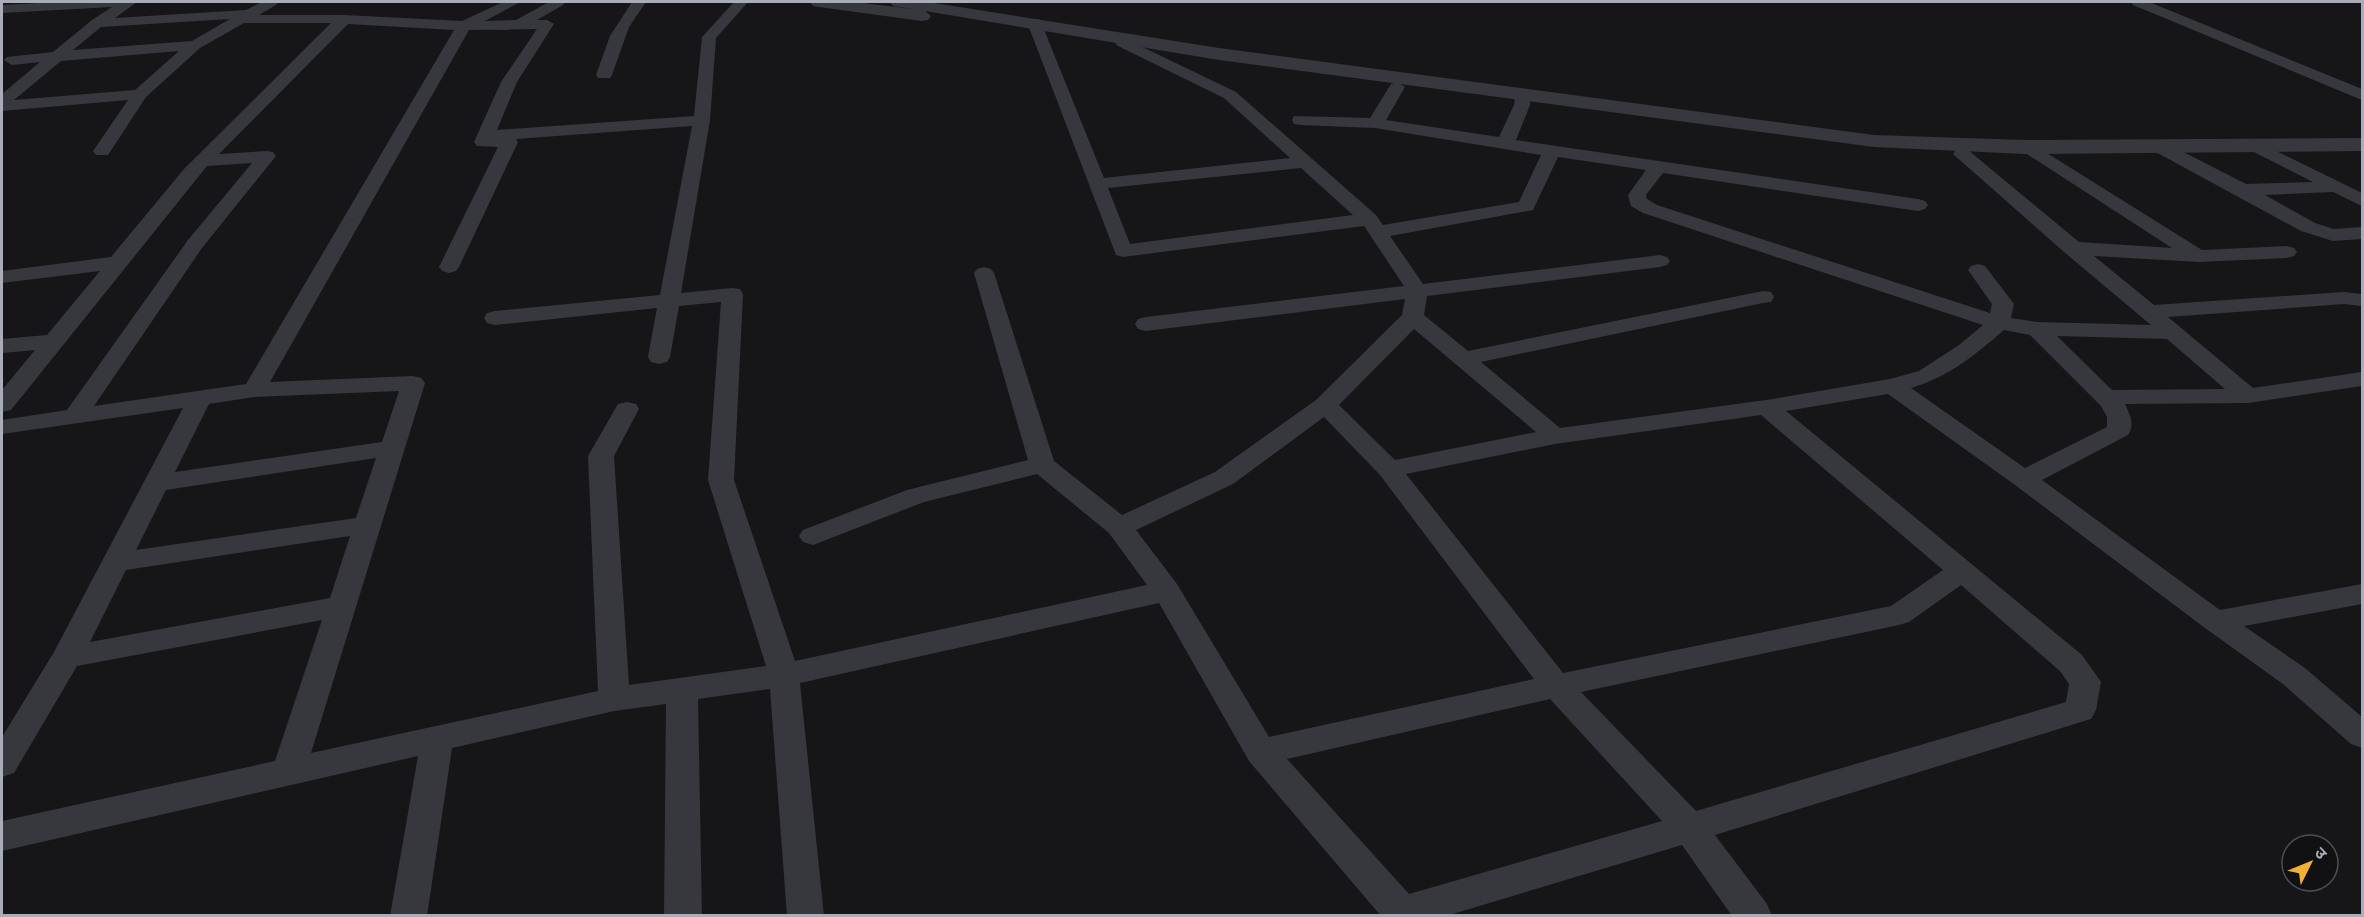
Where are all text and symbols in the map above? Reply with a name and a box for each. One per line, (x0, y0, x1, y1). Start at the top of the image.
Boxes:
north arrow (2280, 833, 2340, 893)
text: उ (2310, 843, 2331, 863)

